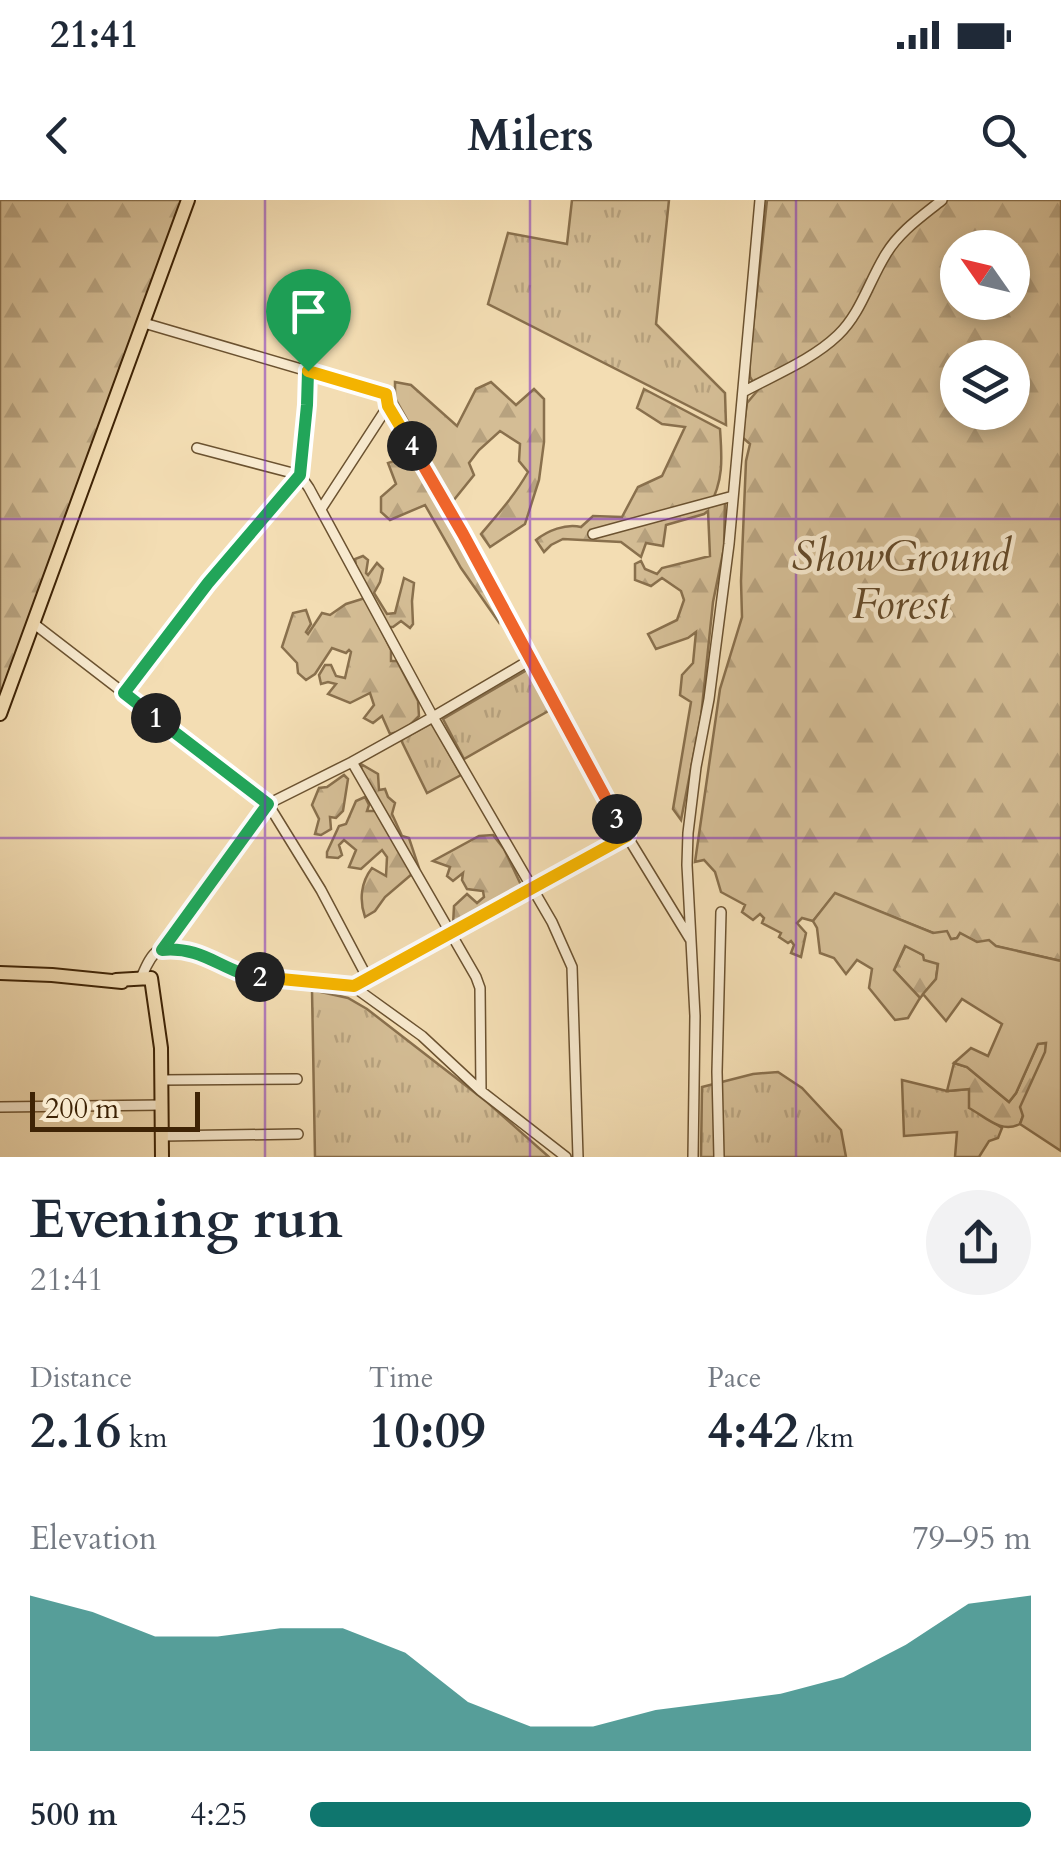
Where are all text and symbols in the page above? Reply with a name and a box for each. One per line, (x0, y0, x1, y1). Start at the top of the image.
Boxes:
text: 21:41 (50, 9, 139, 61)
text: Milers (467, 105, 594, 166)
icon: back (30, 108, 85, 163)
icon: search (976, 108, 1031, 163)
north arrow (940, 230, 1030, 320)
map controls (940, 230, 1030, 430)
pin (266, 269, 351, 372)
icon: arrive (281, 284, 336, 339)
button: layers (940, 340, 1030, 430)
pin: 4 (387, 421, 437, 471)
text: 4 (405, 427, 419, 465)
park label: ShowGround Forest (792, 528, 1012, 633)
pin: 1 (131, 693, 181, 743)
text: 1 (149, 699, 163, 737)
pin: 3 (592, 794, 642, 844)
text: 3 (610, 800, 624, 838)
pin: 2 (235, 952, 285, 1002)
text: 2 (253, 958, 267, 996)
scale bar (30, 1087, 200, 1131)
text: 200 m (45, 1090, 119, 1128)
text: Evening run (30, 1183, 343, 1257)
button: share (926, 1190, 1031, 1295)
text: 21:41 (30, 1258, 104, 1302)
text: Distance (30, 1359, 132, 1397)
text: Time (369, 1359, 433, 1397)
text: Pace (707, 1359, 761, 1397)
text: 2.16 (30, 1397, 121, 1465)
text: 10:09 (369, 1397, 486, 1465)
text: 4:42 (707, 1397, 799, 1465)
text: km (121, 1419, 168, 1457)
text: /km (799, 1419, 854, 1457)
text: Elevation (30, 1517, 157, 1561)
text: 79–95 m (912, 1517, 1031, 1561)
text: 500 m (30, 1793, 117, 1837)
text: 4:25 (190, 1793, 247, 1837)

